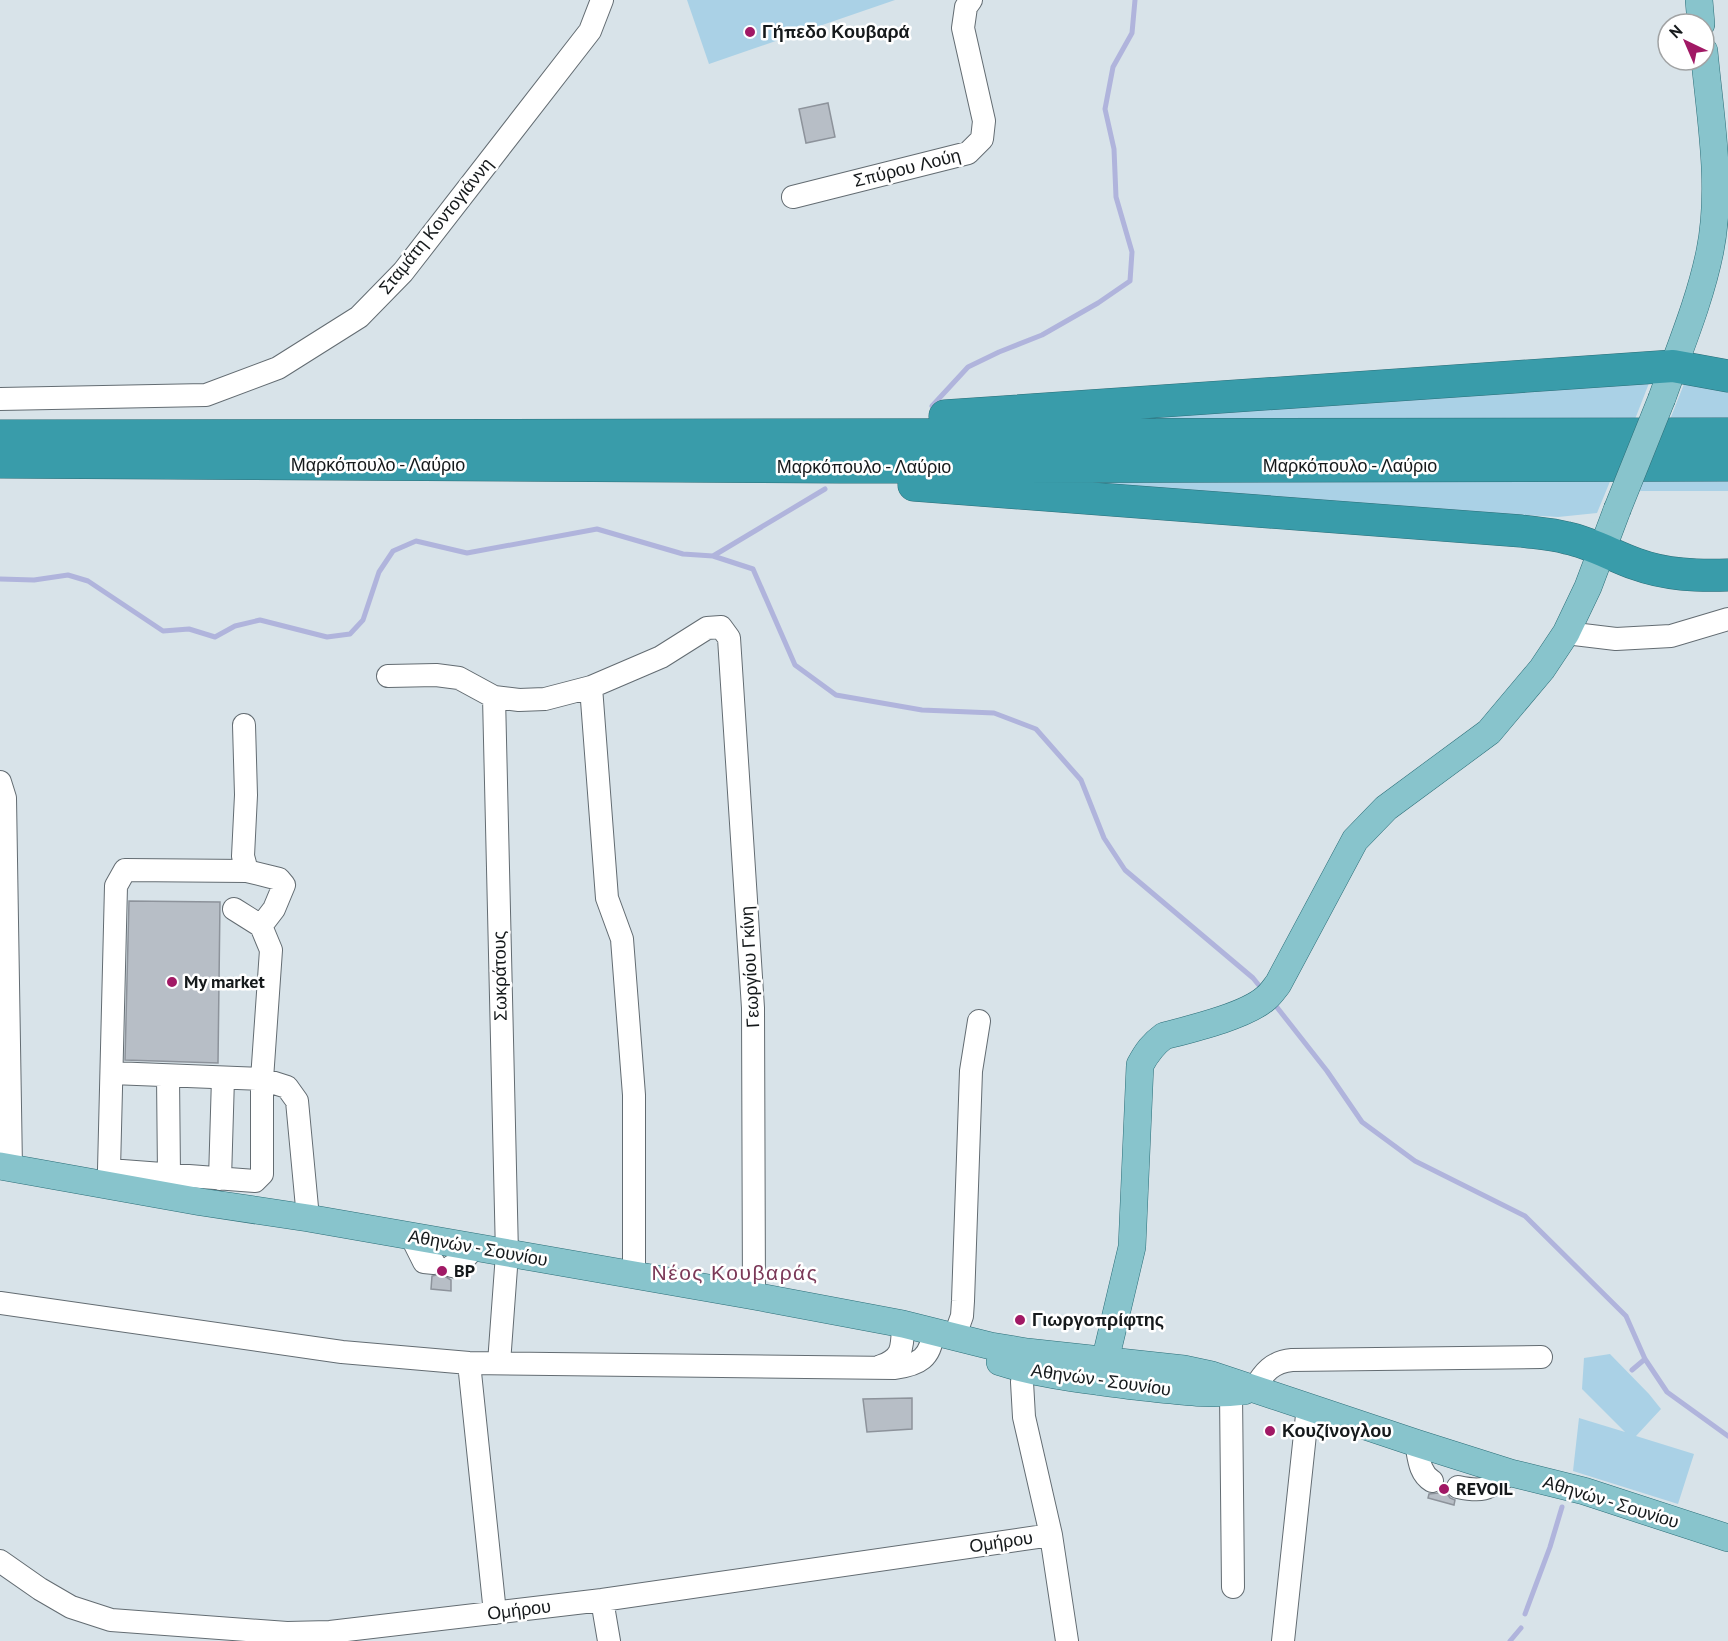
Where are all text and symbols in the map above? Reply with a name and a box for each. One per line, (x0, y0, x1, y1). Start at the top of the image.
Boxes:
north arrow (1656, 12, 1716, 72)
place label: Γήπεδο Κουβαρά (762, 20, 910, 43)
text: N (1665, 20, 1686, 42)
marker: Γήπεδο Κουβαρά (743, 25, 757, 39)
street label: Σπύρου Λούη (851, 143, 963, 192)
street label: Σταμάτη Κοντογιάννη (374, 153, 498, 299)
street label: Μαρκόπουλο - Λαύριο (291, 453, 465, 476)
street label: Μαρκόπουλο - Λαύριο (1263, 454, 1437, 477)
street label: Μαρκόπουλο - Λαύριο (777, 455, 951, 478)
street label: Γεωργίου Γκίνη (735, 906, 764, 1028)
street label: Σωκράτους (487, 930, 512, 1021)
place label: My market (184, 970, 265, 993)
marker: My market (165, 975, 179, 989)
street label: Αθηνών - Σουνίου (407, 1224, 550, 1271)
place label: BP (454, 1259, 475, 1282)
district label: Νέος Κουβαράς (652, 1259, 818, 1286)
marker: BP (435, 1264, 449, 1278)
place label: Γιωργοπρίφτης (1032, 1308, 1164, 1331)
marker: Γιωργοπρίφτης (1013, 1313, 1027, 1327)
street label: Αθηνών - Σουνίου (1030, 1358, 1173, 1401)
place label: Κουζίνογλου (1282, 1419, 1392, 1442)
marker: Κουζίνογλου (1263, 1424, 1277, 1438)
street label: Αθηνών - Σουνίου (1540, 1470, 1682, 1533)
place label: REVOIL (1456, 1477, 1514, 1500)
marker: REVOIL (1437, 1482, 1451, 1496)
street label: Ομήρου (968, 1526, 1034, 1557)
street label: Ομήρου (486, 1594, 552, 1625)

